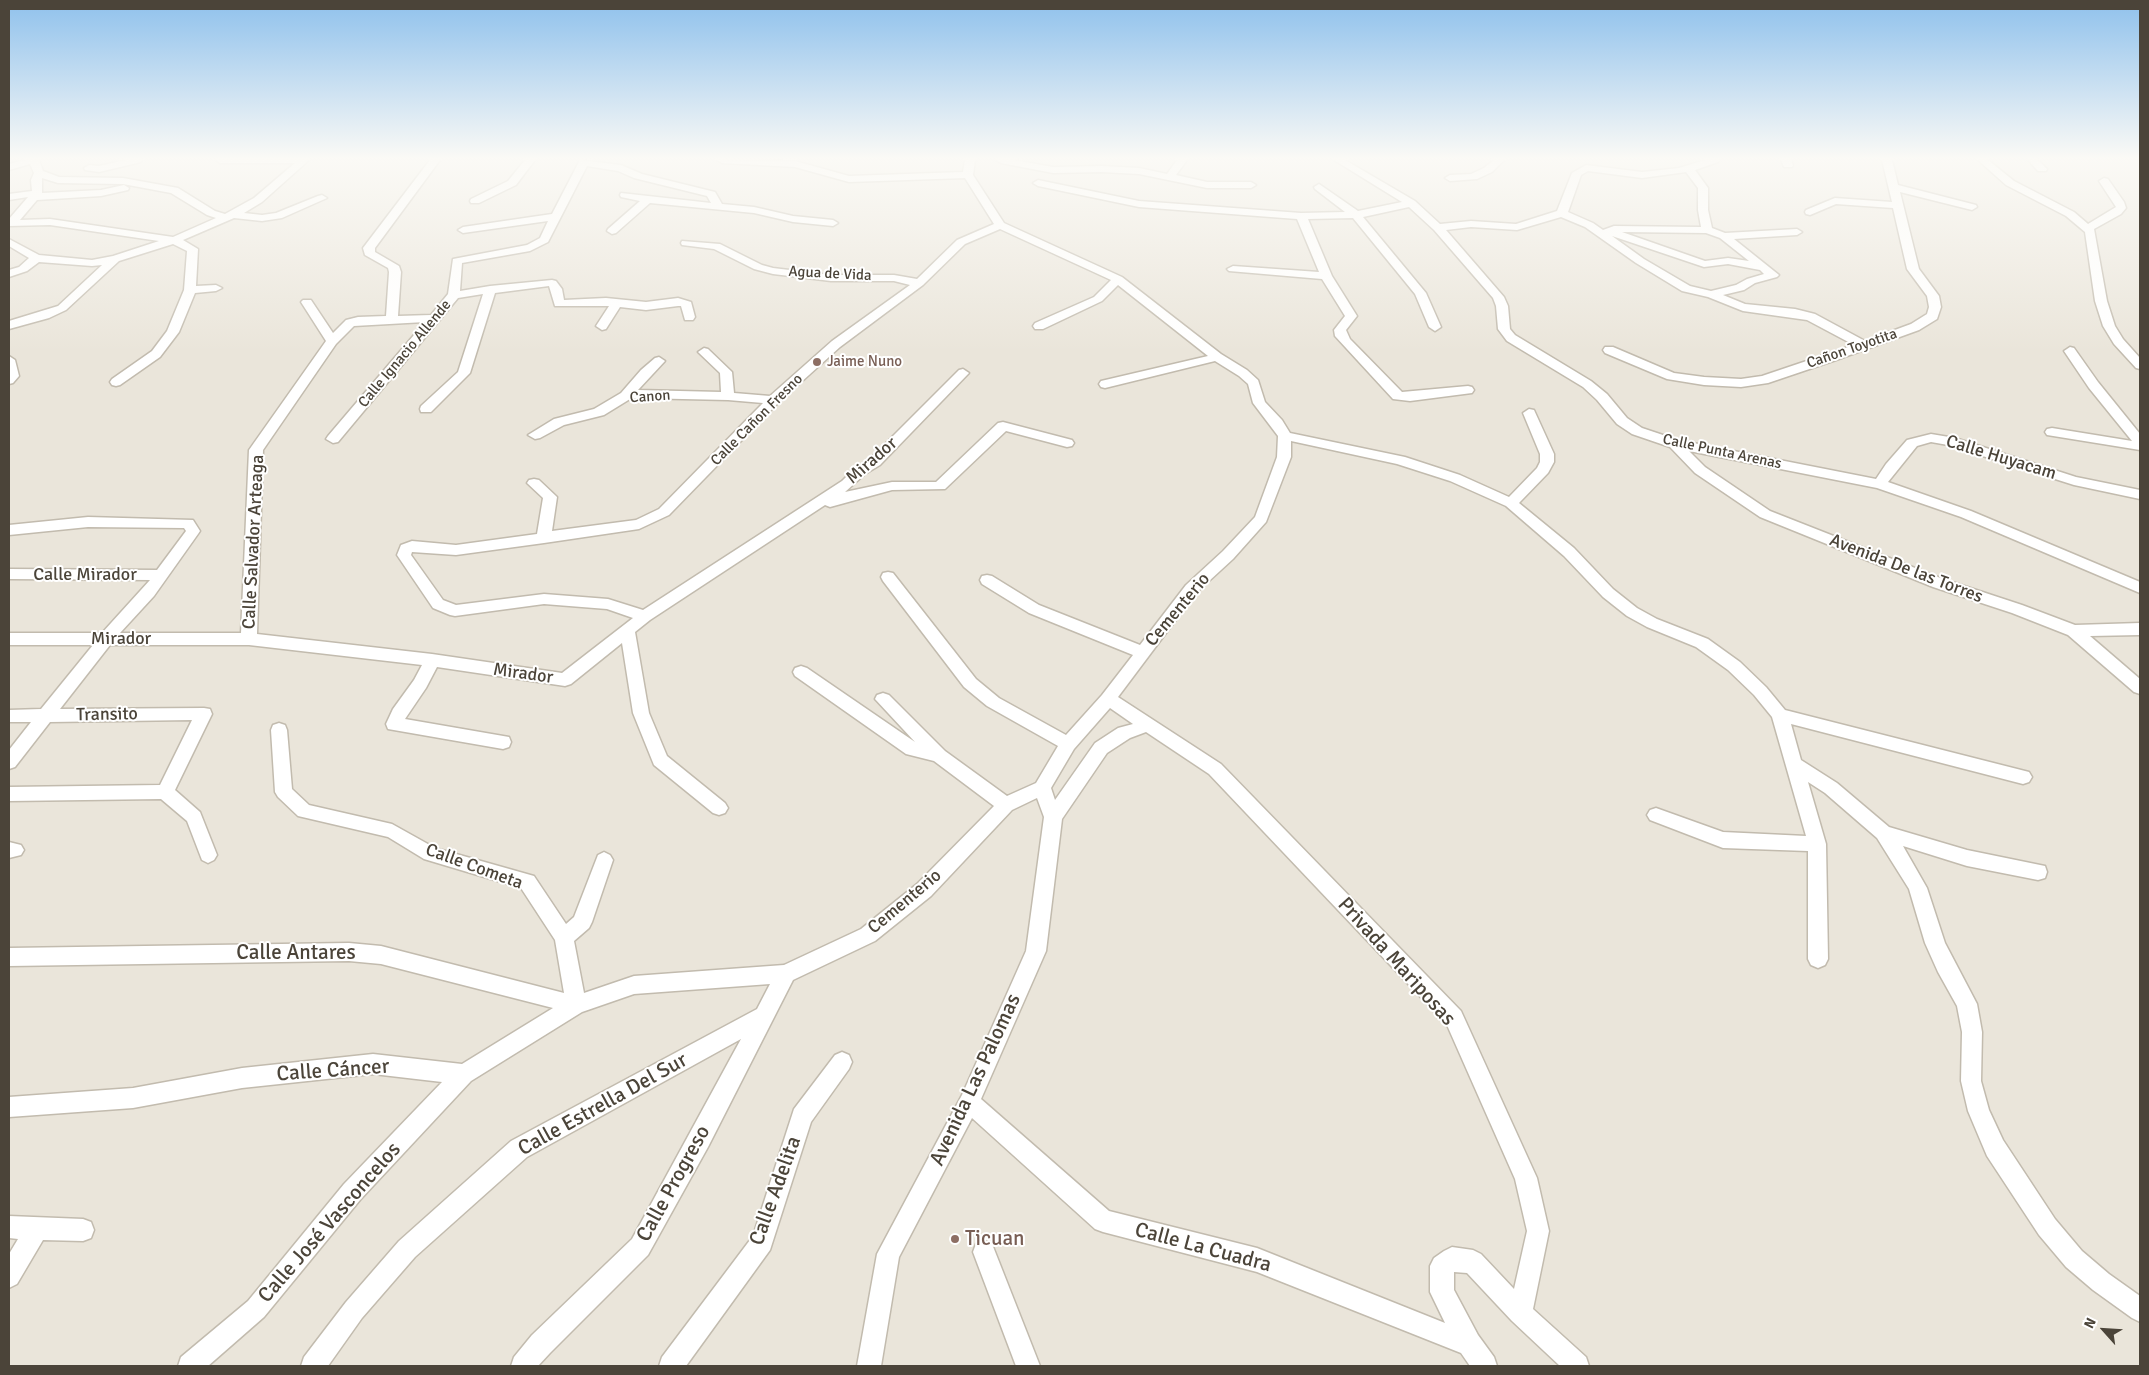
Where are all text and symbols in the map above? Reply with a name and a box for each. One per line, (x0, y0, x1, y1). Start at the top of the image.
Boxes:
street label: Agua de Vida (788, 263, 872, 285)
street label: Calle Ignacio Allende (355, 297, 455, 411)
street label: Cañon Toyotita (1804, 325, 1900, 373)
place label: Jaime Nuno (827, 353, 902, 371)
marker: Jaime Nuno (811, 356, 823, 368)
street label: Calle Cañon Fresno (707, 370, 807, 470)
street label: Canon (629, 387, 671, 407)
street label: Calle Punta Arenas (1661, 431, 1783, 473)
street label: Calle Huyacam (1943, 431, 2059, 485)
street label: Mirador (842, 433, 902, 489)
street label: Calle Salvador Arteaga (239, 454, 269, 630)
street label: Avenida De las Torres (1826, 530, 1986, 608)
street label: Calle Mirador (33, 564, 137, 586)
street label: Cementerio (1141, 569, 1215, 651)
street label: Mirador (91, 628, 151, 650)
street label: Mirador (492, 659, 554, 689)
street label: Transito (76, 704, 138, 726)
street label: Calle Cometa (422, 839, 526, 895)
street label: Cementerio (864, 865, 946, 939)
street label: Privada Mariposas (1332, 893, 1460, 1031)
street label: Calle Antares (236, 940, 356, 966)
street label: Avenida Las Palomas (925, 990, 1027, 1170)
street label: Calle Estrella Del Sur (514, 1048, 692, 1162)
street label: Calle Cáncer (276, 1054, 390, 1088)
street label: Calle Progreso (632, 1121, 716, 1247)
street label: Calle Adelita (745, 1133, 807, 1249)
street label: Calle José Vasconcelos (253, 1138, 407, 1308)
street label: Calle La Cuadra (1132, 1218, 1274, 1278)
place label: Ticuan (965, 1226, 1025, 1252)
marker: Ticuan (949, 1233, 961, 1245)
north arrow (2079, 1305, 2129, 1355)
text: N (2080, 1315, 2100, 1331)

